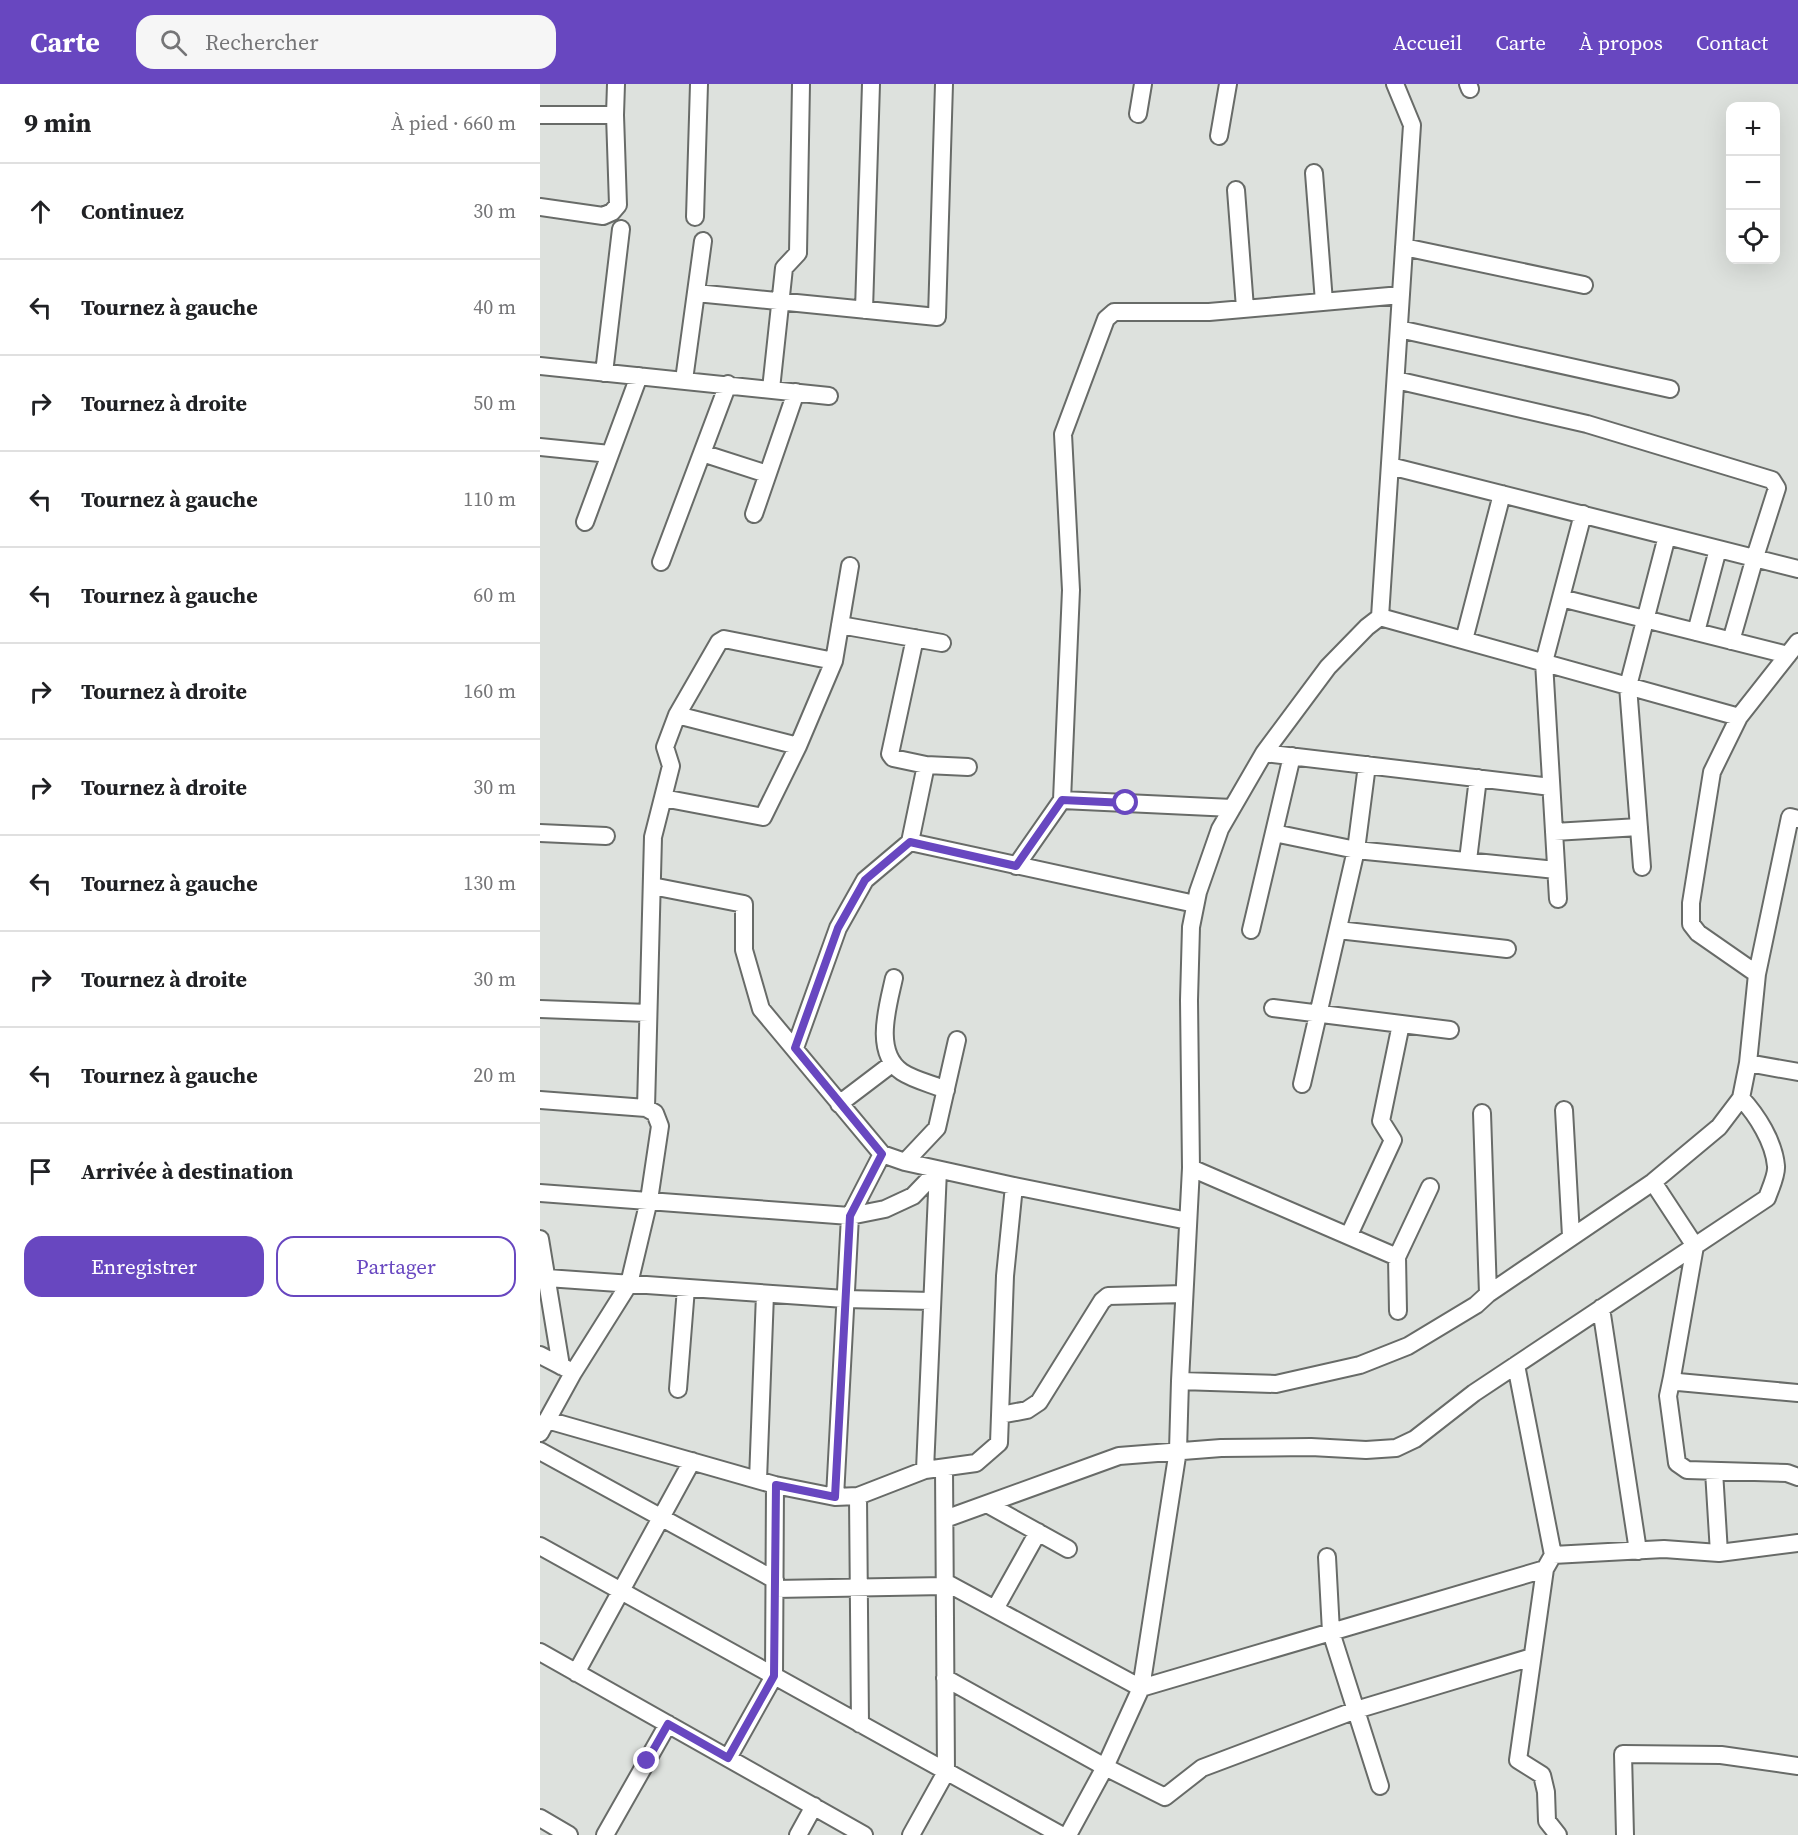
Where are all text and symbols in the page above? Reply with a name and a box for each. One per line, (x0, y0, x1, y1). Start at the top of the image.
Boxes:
search box (136, 15, 556, 69)
text: Carte (30, 23, 100, 61)
icon: search (157, 26, 190, 59)
text: Rechercher (205, 27, 319, 57)
text: Accueil (1393, 28, 1462, 57)
text: Carte (1495, 28, 1546, 57)
text: À propos (1579, 28, 1663, 57)
text: Contact (1696, 28, 1768, 57)
map controls (1726, 102, 1780, 264)
button: + (1726, 102, 1780, 156)
text: 9 min (24, 105, 91, 141)
text: À pied · 660 m (391, 109, 516, 137)
button: − (1726, 156, 1780, 210)
icon: ahead (24, 195, 57, 228)
text: Continuez (81, 196, 184, 226)
text: 30 m (473, 197, 516, 225)
button: locate (1726, 210, 1780, 264)
icon: left (24, 291, 57, 324)
text: Tournez à gauche (81, 292, 258, 322)
text: 40 m (473, 293, 516, 321)
icon: right (24, 387, 57, 420)
text: Tournez à droite (81, 388, 247, 418)
text: 50 m (473, 389, 516, 417)
icon: left (24, 483, 57, 516)
text: Tournez à gauche (81, 484, 258, 514)
text: 110 m (463, 485, 516, 513)
icon: left (24, 579, 57, 612)
text: Tournez à gauche (81, 580, 258, 610)
text: 60 m (473, 581, 516, 609)
icon: right (24, 675, 57, 708)
text: Tournez à droite (81, 676, 247, 706)
text: 160 m (463, 677, 516, 705)
icon: right (24, 771, 57, 804)
text: Tournez à droite (81, 772, 247, 802)
text: 30 m (473, 773, 516, 801)
route start (1112, 789, 1138, 815)
icon: left (24, 867, 57, 900)
text: Tournez à gauche (81, 868, 258, 898)
text: 130 m (463, 869, 516, 897)
icon: right (24, 963, 57, 996)
text: Tournez à droite (81, 964, 247, 994)
text: 30 m (473, 965, 516, 993)
icon: left (24, 1059, 57, 1092)
text: Tournez à gauche (81, 1060, 258, 1090)
text: 20 m (473, 1061, 516, 1089)
icon: arrive (24, 1155, 57, 1188)
text: Arrivée à destination (81, 1156, 293, 1186)
button: Enregistrer (24, 1236, 264, 1297)
button: Partager (276, 1236, 516, 1297)
route end (633, 1747, 659, 1773)

